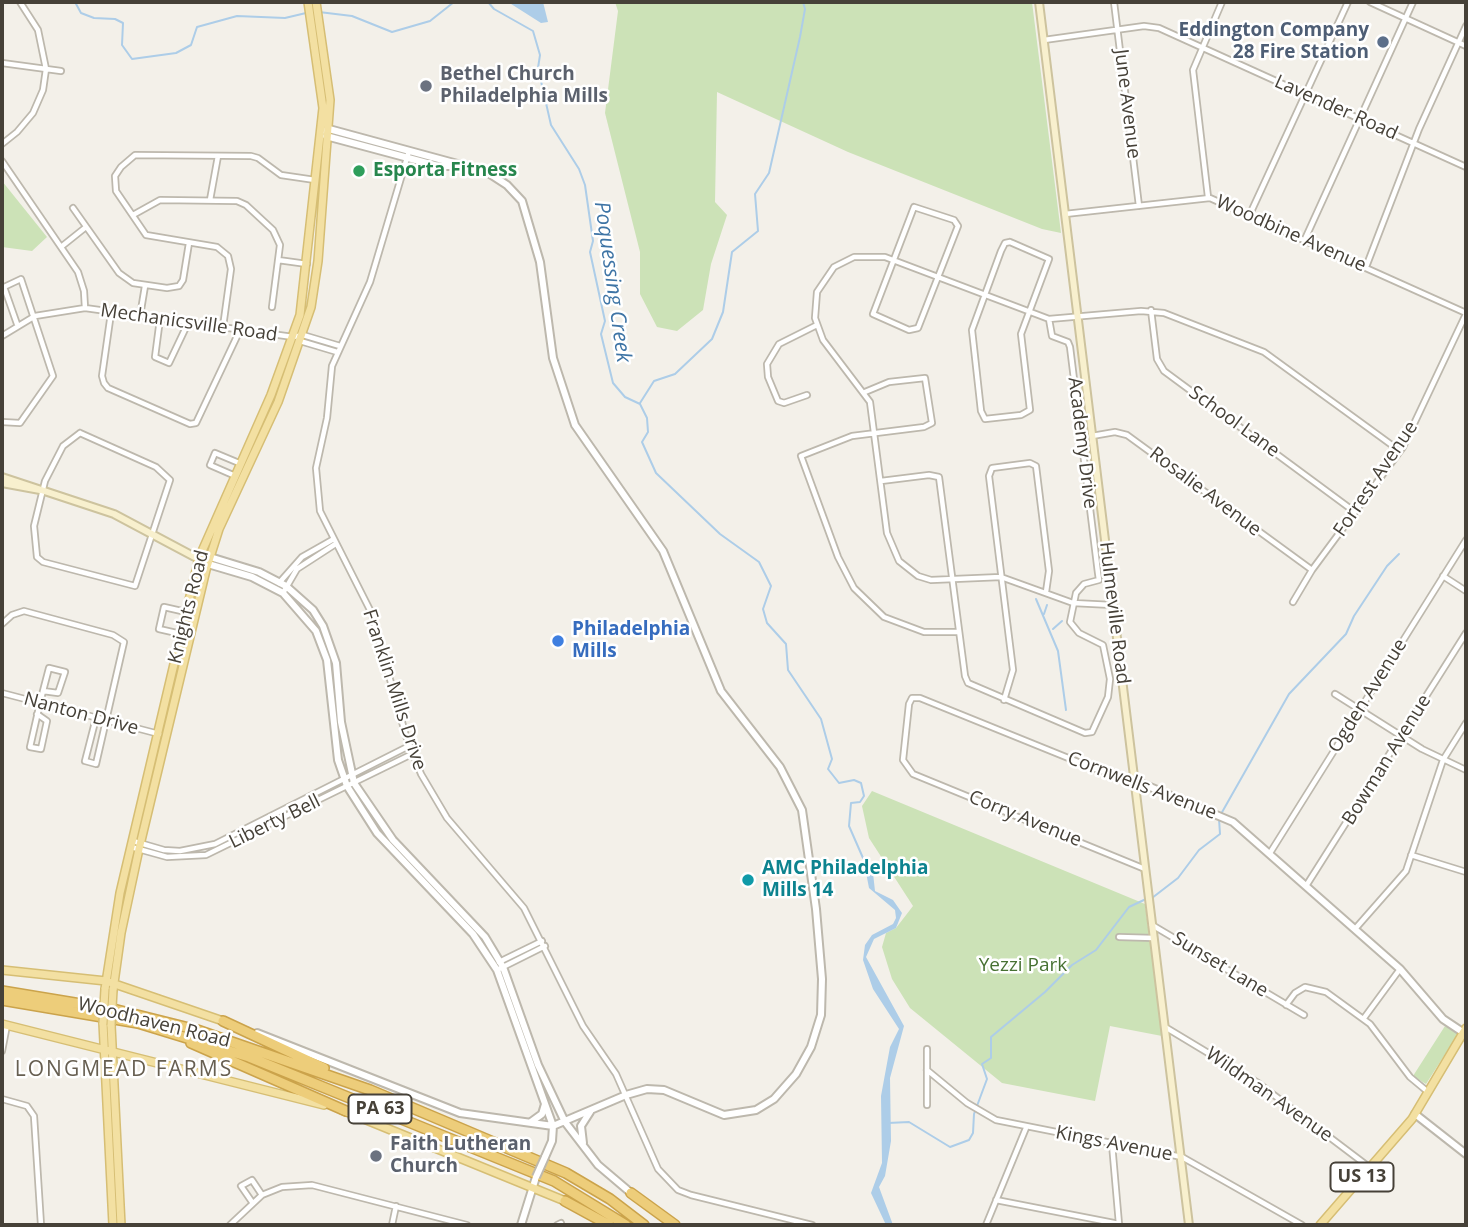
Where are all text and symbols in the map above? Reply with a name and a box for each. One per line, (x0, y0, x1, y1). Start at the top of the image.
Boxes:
place label: Eddington Company 28 Fire Station (1179, 20, 1369, 64)
marker: Eddington Company 28 Fire Station (1375, 34, 1391, 50)
street label: June Avenue (1109, 48, 1145, 160)
place label: Bethel Church Philadelphia Mills (440, 64, 608, 108)
street label: Lavender Road (1271, 71, 1401, 145)
marker: Bethel Church Philadelphia Mills (418, 78, 434, 94)
place label: Esporta Fitness (373, 160, 517, 182)
marker: Esporta Fitness (351, 163, 367, 179)
street label: Woodbine Avenue (1212, 191, 1370, 277)
water label: Poquessing Creek (588, 200, 636, 364)
street label: Mechanicsville Road (99, 299, 279, 347)
street label: Academy Drive (1063, 376, 1101, 510)
street label: School Lane (1184, 381, 1284, 463)
street label: Forrest Avenue (1329, 417, 1423, 541)
street label: Rosalie Avenue (1145, 443, 1265, 541)
street label: Hulmeville Road (1094, 540, 1134, 686)
street label: Knights Road (164, 548, 214, 666)
street label: Franklin Mills Drive (357, 607, 431, 773)
place label: Philadelphia Mills (572, 619, 690, 663)
marker: Philadelphia Mills (550, 633, 566, 649)
street label: Ogden Avenue (1324, 635, 1412, 757)
street label: Nanton Drive (21, 688, 141, 740)
street label: Bowman Avenue (1338, 691, 1436, 829)
street label: Cornwells Avenue (1064, 747, 1220, 825)
street label: Corry Avenue (965, 786, 1085, 852)
street label: Liberty Bell (226, 790, 324, 854)
place label: AMC Philadelphia Mills 14 (762, 858, 928, 902)
marker: AMC Philadelphia Mills 14 (740, 872, 756, 888)
street label: Sunset Lane (1168, 927, 1272, 1003)
park label: Yezzi Park (979, 955, 1067, 977)
street label: Woodhaven Road (75, 993, 233, 1053)
street label: Wildman Avenue (1201, 1043, 1337, 1147)
district label: LONGMEAD FARMS (17, 1057, 231, 1083)
road number: PA 63 (348, 1094, 412, 1124)
street label: Kings Avenue (1054, 1122, 1174, 1166)
place label: Faith Lutheran Church (390, 1134, 531, 1178)
marker: Faith Lutheran Church (368, 1148, 384, 1164)
road number: US 13 (1330, 1162, 1394, 1192)

